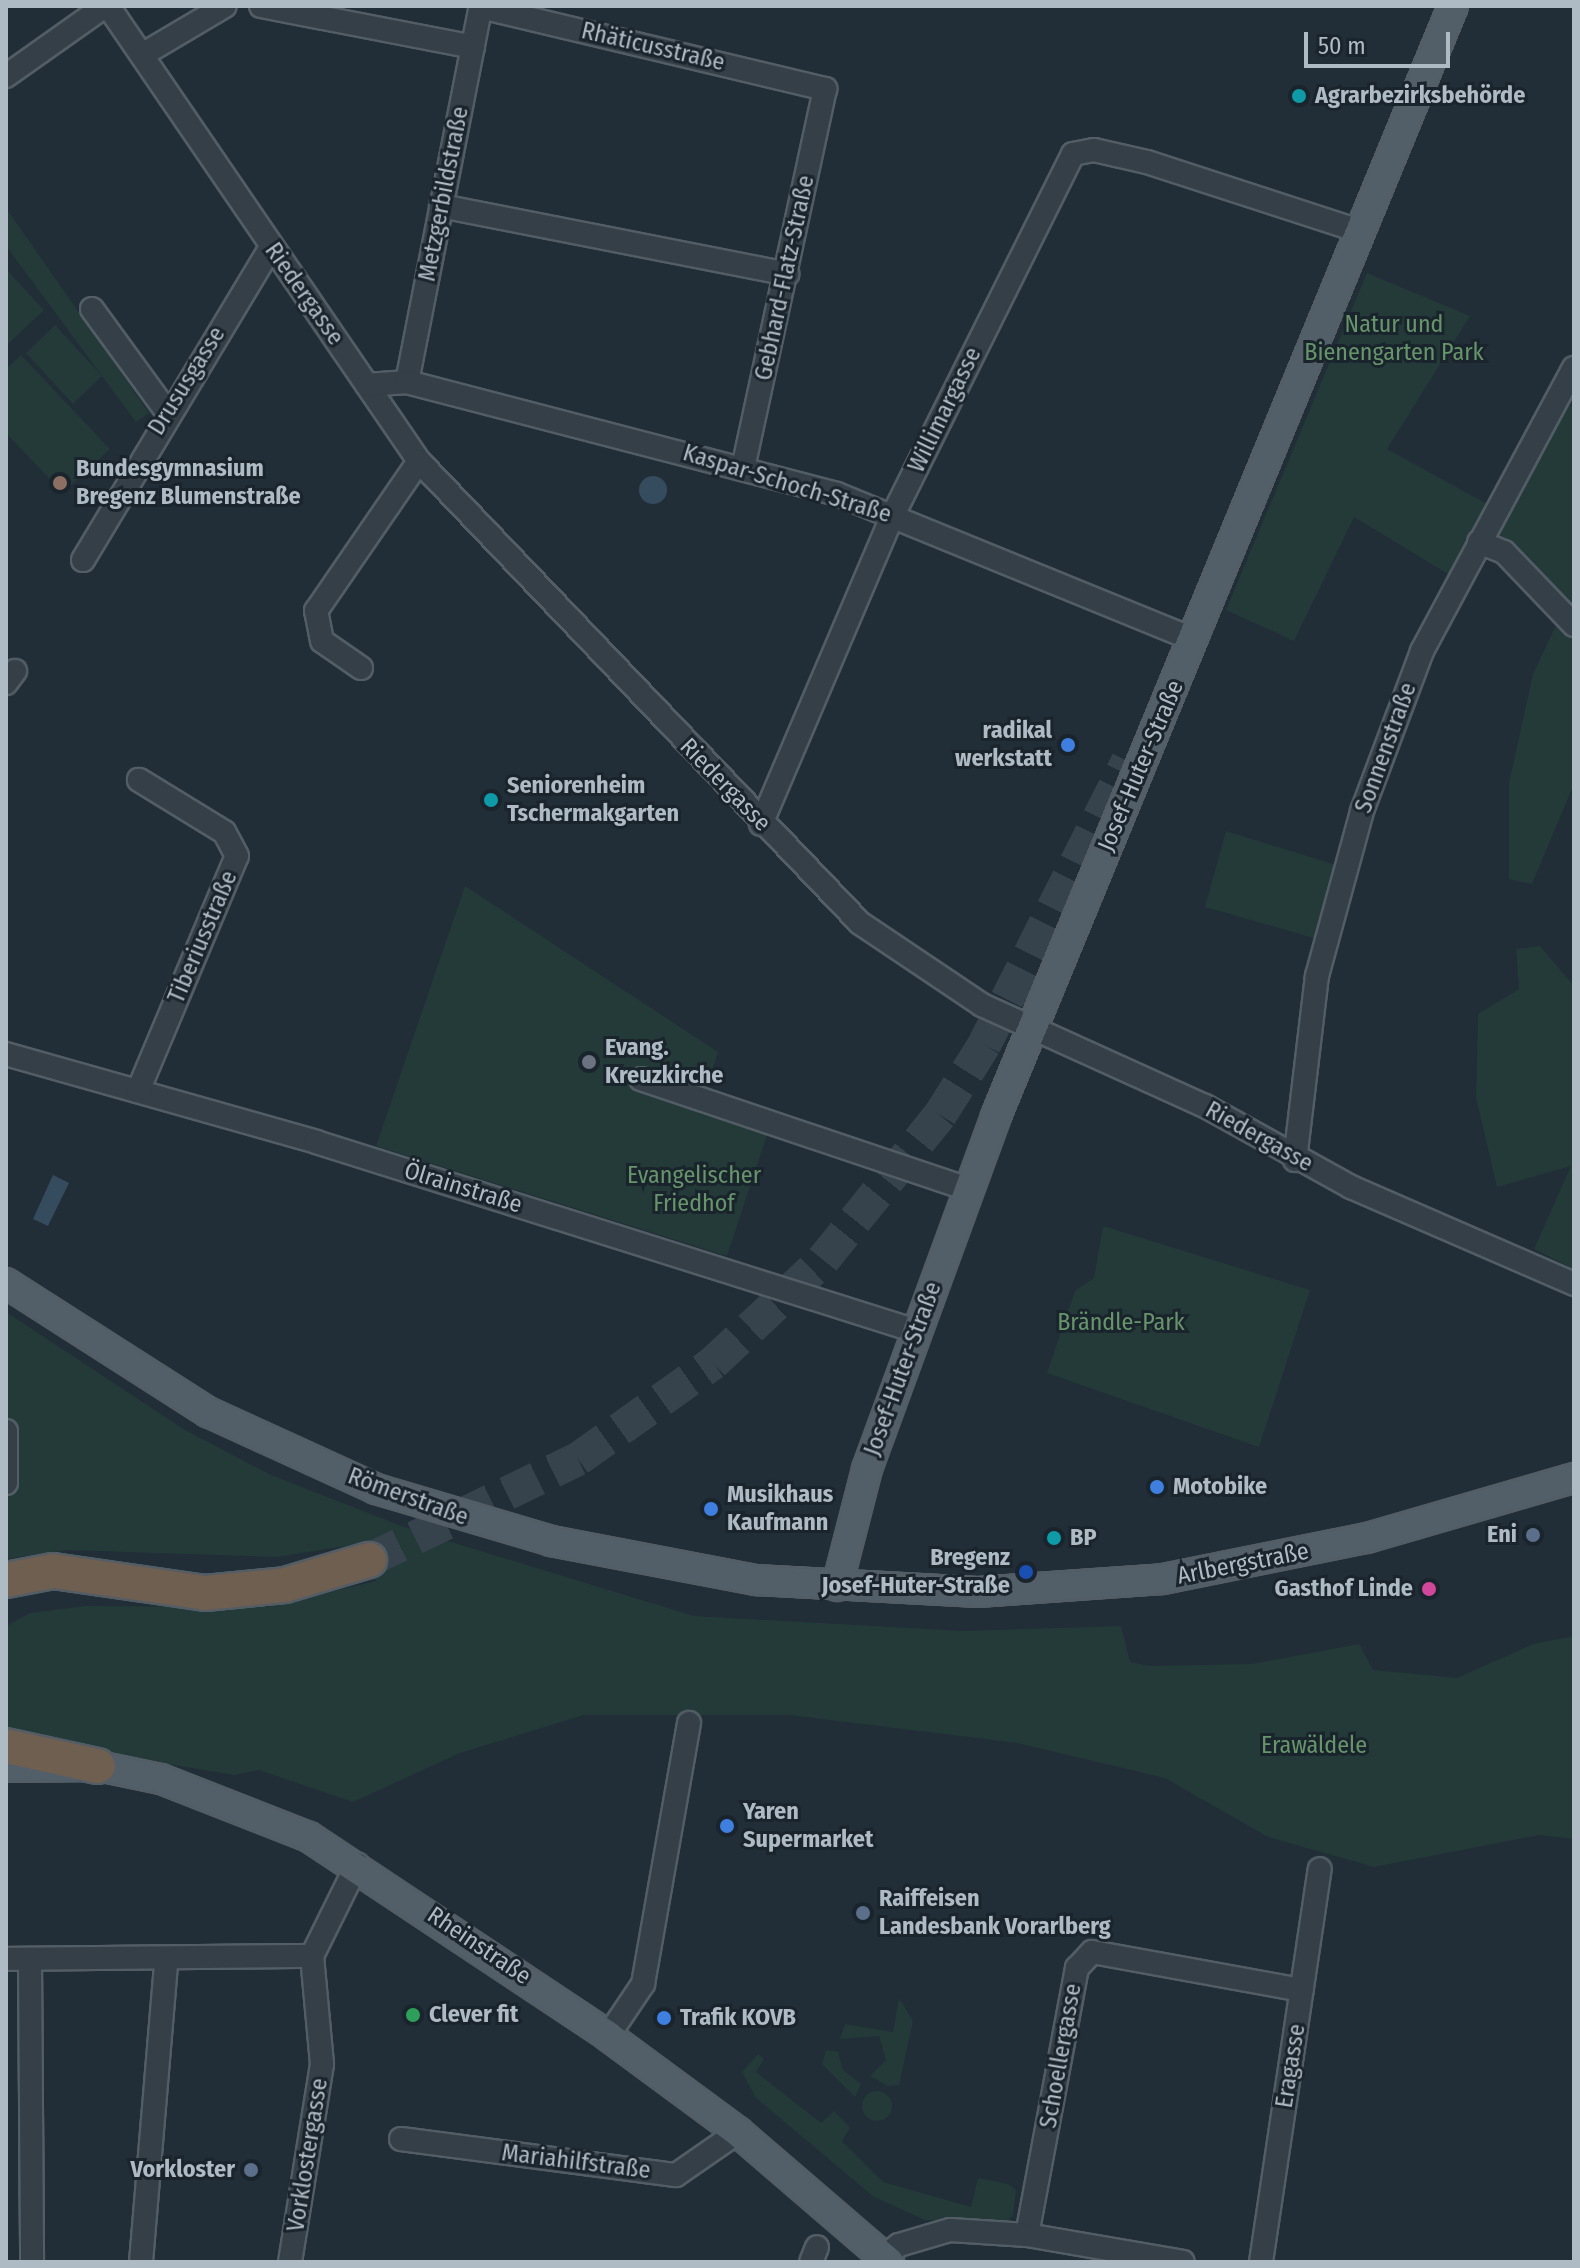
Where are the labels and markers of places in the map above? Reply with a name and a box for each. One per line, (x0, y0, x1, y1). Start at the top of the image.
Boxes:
place label: Agrarbezirksbehörde (1315, 82, 1525, 110)
marker: Agrarbezirksbehörde (1290, 87, 1308, 105)
place label: Bundesgymnasium Bregenz Blumenstraße (76, 455, 301, 511)
marker: Bundesgymnasium Bregenz Blumenstraße (51, 474, 69, 492)
place label: radikal werkstatt (955, 717, 1052, 773)
marker: radikal werkstatt (1059, 736, 1077, 754)
place label: Seniorenheim Tschermakgarten (507, 772, 679, 828)
marker: Seniorenheim Tschermakgarten (482, 791, 500, 809)
place label: Evang. Kreuzkirche (605, 1034, 723, 1090)
marker: Evang. Kreuzkirche (580, 1053, 598, 1071)
place label: Motobike (1173, 1473, 1267, 1501)
marker: Motobike (1148, 1478, 1166, 1496)
place label: Musikhaus Kaufmann (727, 1481, 833, 1537)
marker: Musikhaus Kaufmann (702, 1500, 720, 1518)
place label: Eni (1487, 1521, 1517, 1549)
place label: BP (1070, 1524, 1096, 1552)
marker: Eni (1524, 1526, 1542, 1544)
marker: BP (1045, 1529, 1063, 1547)
place label: Bregenz Josef-Huter-Straße (821, 1544, 1010, 1600)
marker: Bregenz Josef-Huter-Straße (1017, 1563, 1035, 1581)
place label: Gasthof Linde (1275, 1575, 1413, 1603)
marker: Gasthof Linde (1420, 1580, 1438, 1598)
place label: Yaren Supermarket (743, 1798, 873, 1854)
marker: Yaren Supermarket (718, 1817, 736, 1835)
place label: Raiffeisen Landesbank Vorarlberg (879, 1885, 1111, 1941)
marker: Raiffeisen Landesbank Vorarlberg (854, 1904, 872, 1922)
place label: Clever fit (429, 2001, 518, 2029)
place label: Trafik KOVB (680, 2004, 796, 2032)
marker: Clever fit (404, 2006, 422, 2024)
marker: Trafik KOVB (655, 2009, 673, 2027)
place label: Vorkloster (130, 2156, 235, 2184)
marker: Vorkloster (242, 2161, 260, 2179)

